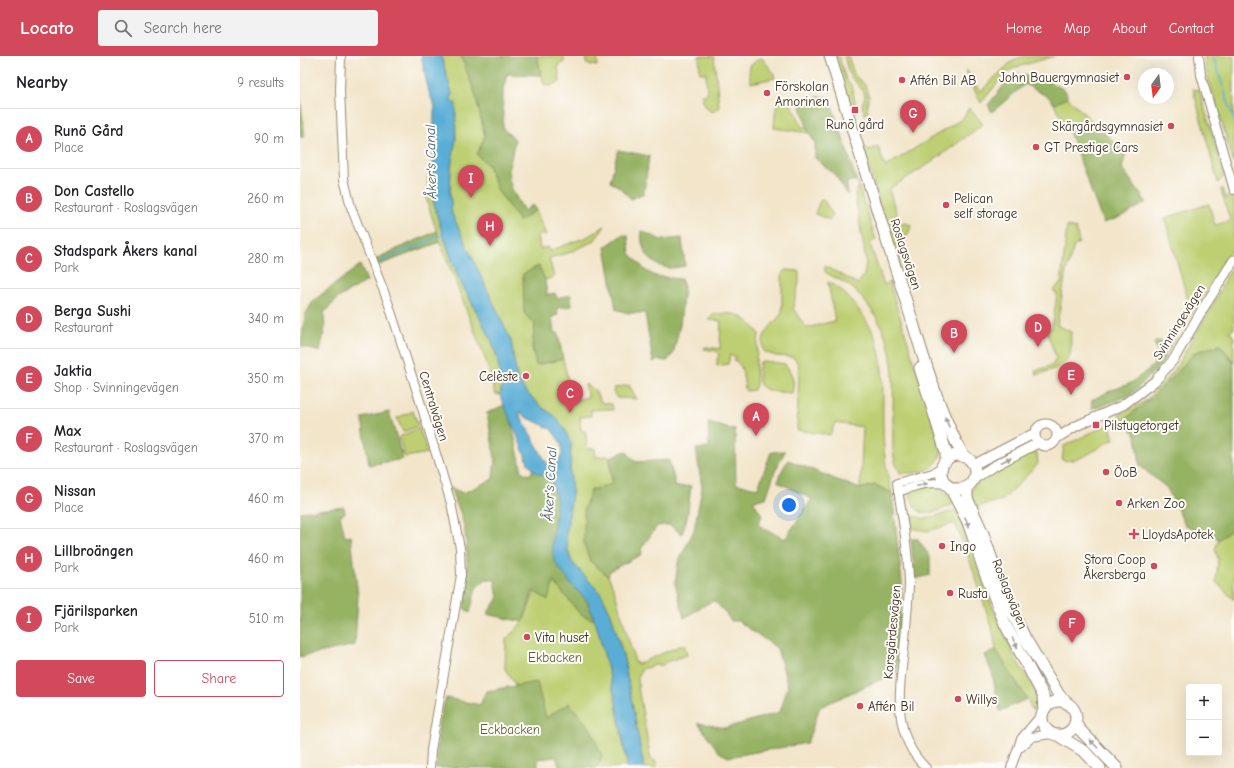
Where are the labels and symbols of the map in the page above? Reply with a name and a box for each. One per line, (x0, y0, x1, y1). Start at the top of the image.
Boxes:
north arrow (1138, 68, 1174, 104)
place label: John Bauergymnasiet (999, 70, 1120, 85)
marker: John Bauergymnasiet (1122, 72, 1132, 82)
place label: Aftén Bil AB (910, 73, 976, 88)
marker: Aftén Bil AB (897, 75, 907, 85)
place label: Förskolan Amorinen (775, 79, 829, 109)
marker: Förskolan Amorinen (762, 88, 772, 98)
pin: G (900, 100, 926, 133)
marker: Runö gård (850, 105, 860, 115)
place label: Runö gård (826, 117, 884, 132)
place label: Skärgårdsgymnasiet (1052, 119, 1164, 134)
marker: Skärgårdsgymnasiet (1166, 121, 1176, 131)
water label: Åker's Canal (422, 124, 440, 200)
place label: GT Prestige Cars (1044, 140, 1138, 155)
marker: GT Prestige Cars (1031, 142, 1041, 152)
pin: I (458, 165, 484, 198)
place label: Pelican self storage (954, 191, 1018, 221)
marker: Pelican self storage (941, 200, 951, 210)
pin: H (477, 213, 503, 246)
street label: Roslagsvägen (887, 216, 925, 292)
street label: Svinningevägen (1150, 282, 1208, 362)
pin: D (1025, 314, 1051, 347)
pin: B (941, 320, 967, 353)
pin: E (1058, 362, 1084, 395)
street label: Centralvägen (416, 369, 452, 443)
place label: Celèste (479, 369, 518, 384)
marker: Celèste (521, 371, 531, 381)
pin: C (557, 380, 583, 413)
pin: A (743, 403, 769, 436)
one-way arrow (944, 416, 950, 427)
place label: Pilstugetorget (1104, 418, 1180, 433)
marker: Pilstugetorget (1091, 420, 1101, 430)
water label: Åker's Canal (540, 446, 560, 523)
one-way arrow (1000, 457, 1011, 463)
place label: ÖoB (1114, 464, 1137, 480)
marker: ÖoB (1101, 467, 1111, 477)
one-way arrow (915, 481, 928, 487)
your location (779, 495, 799, 515)
place label: Arken Zoo (1127, 496, 1185, 511)
marker: Arken Zoo (1114, 498, 1124, 508)
one-way arrow (964, 517, 970, 528)
place label: LloydsApotek (1142, 527, 1214, 542)
marker: LloydsApotek (1129, 529, 1139, 539)
place label: Ingo (950, 539, 976, 554)
marker: Ingo (937, 541, 947, 551)
place label: Stora Coop Åkersberga (1084, 552, 1146, 582)
street label: Roslagsvägen (989, 557, 1031, 631)
marker: Stora Coop Åkersberga (1149, 561, 1159, 571)
street label: Korsgärdesvägen (880, 584, 904, 680)
place label: Rusta (958, 586, 988, 601)
marker: Rusta (945, 588, 955, 598)
pin: F (1059, 610, 1085, 643)
place label: Vita huset (535, 630, 590, 645)
marker: Vita huset (522, 632, 532, 642)
one-way arrow (1012, 637, 1018, 649)
park label: Ekbacken (528, 650, 582, 665)
place label: Willys (966, 692, 997, 707)
marker: Willys (953, 694, 963, 704)
place label: Aftén Bil (868, 699, 914, 714)
marker: Aftén Bil (855, 701, 865, 711)
park label: Eckbacken (480, 722, 540, 737)
one-way arrow (1089, 739, 1099, 749)

